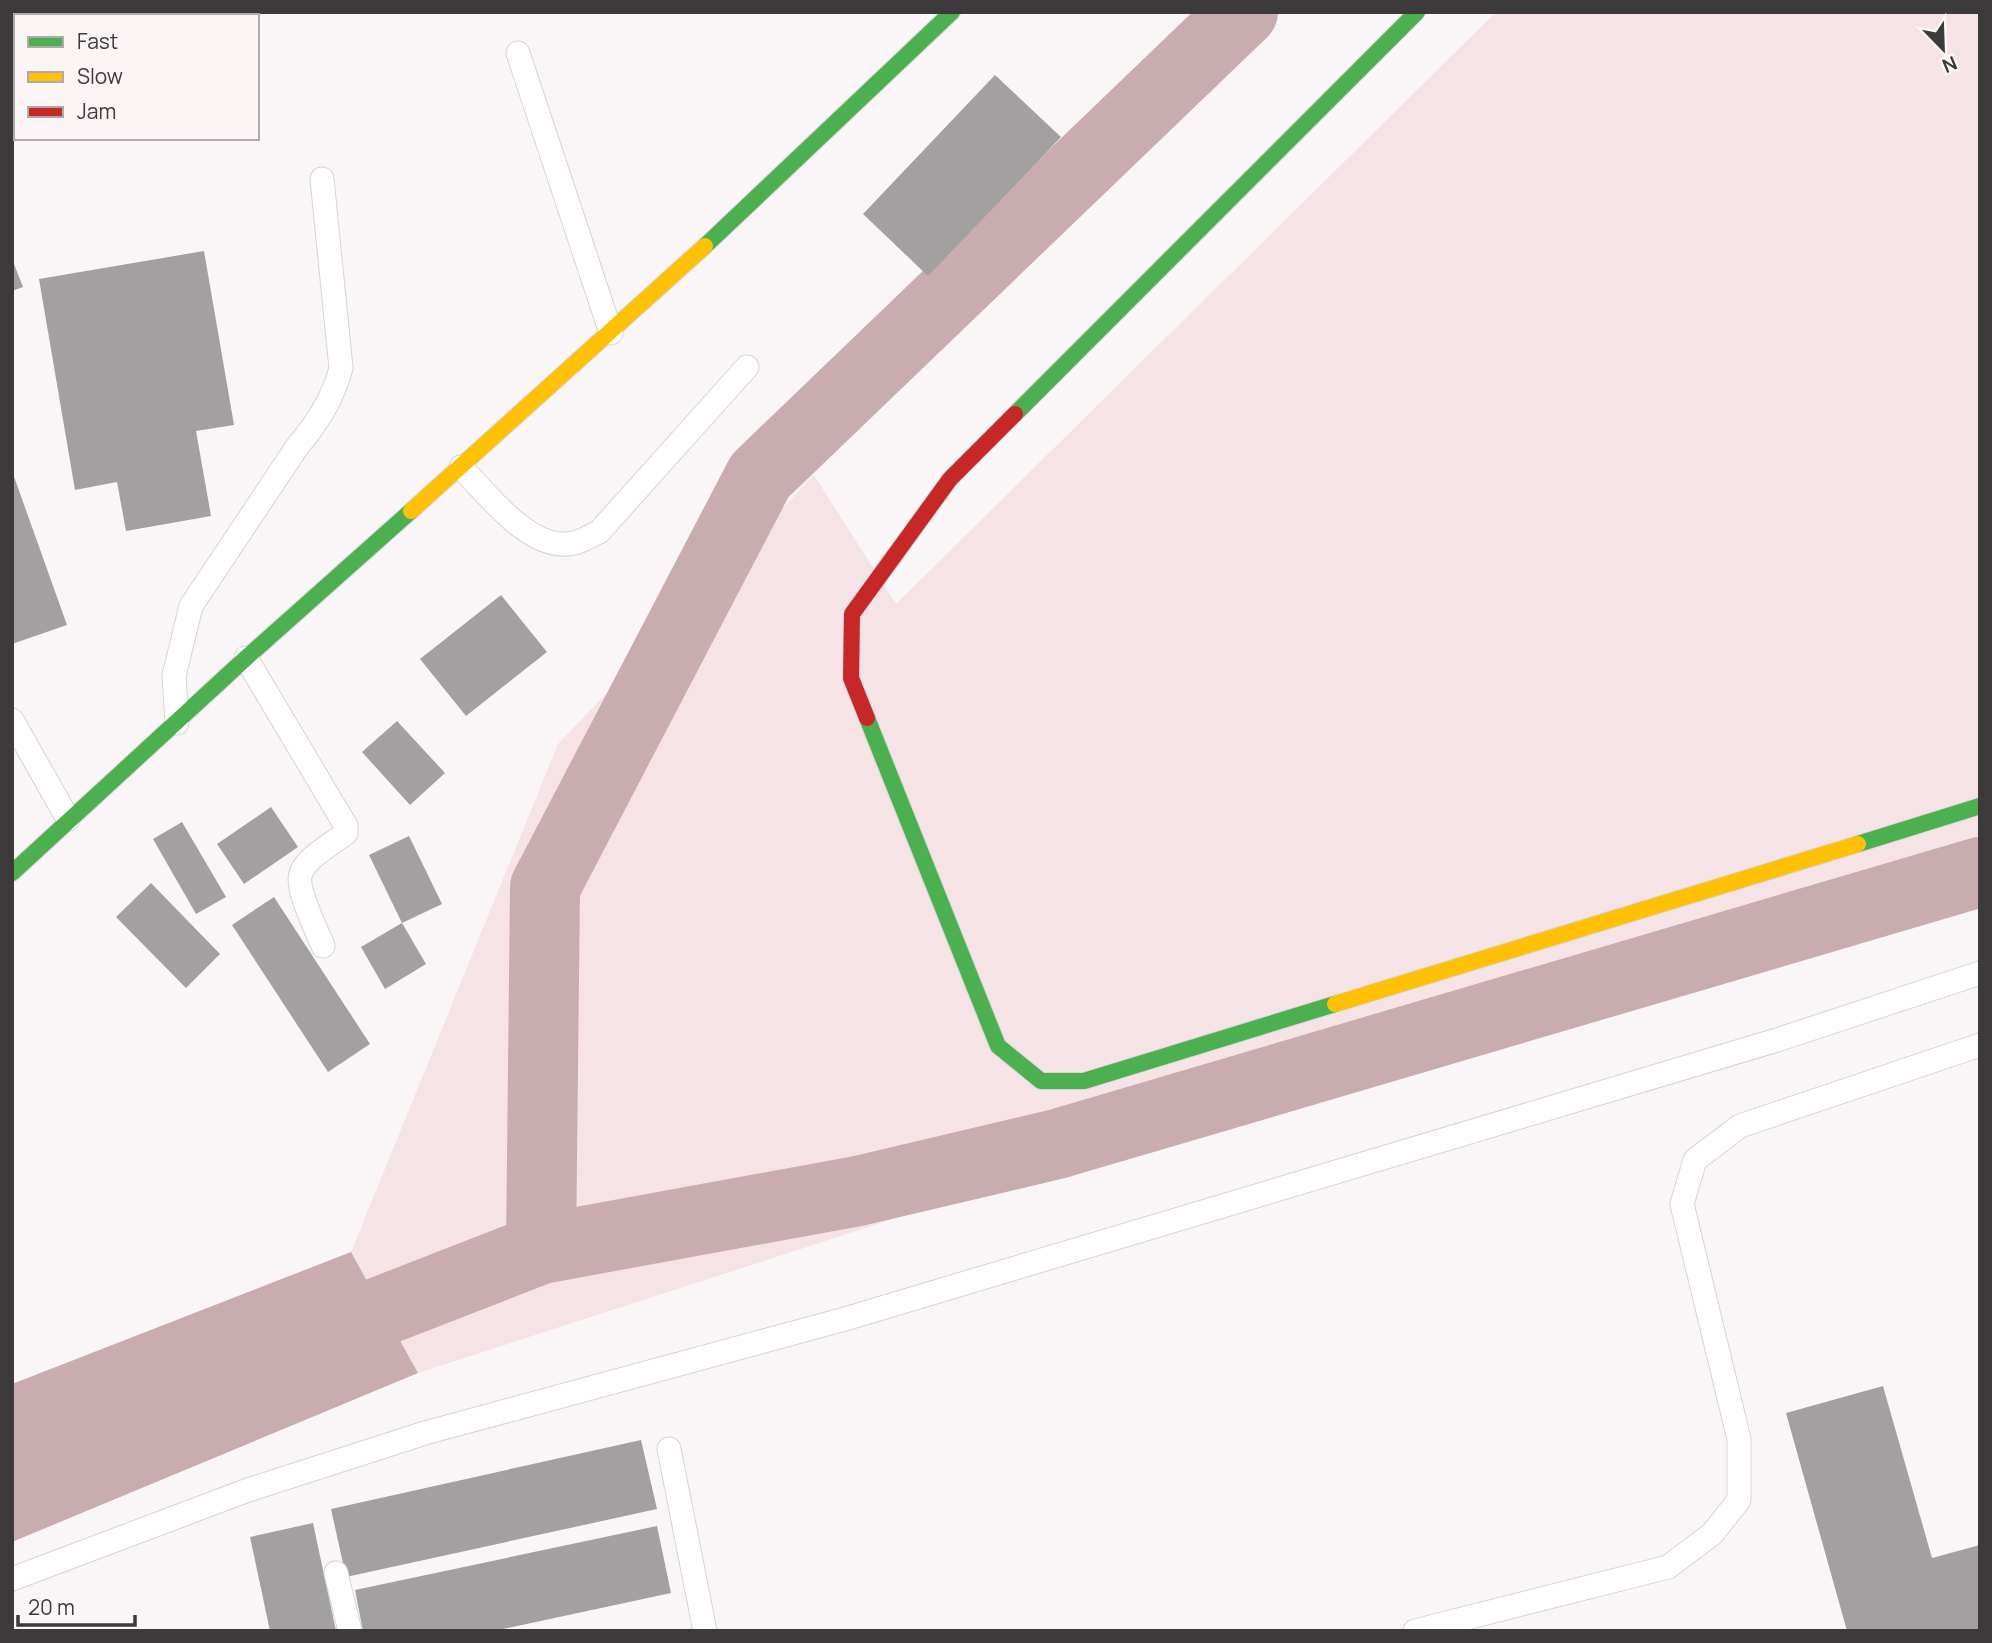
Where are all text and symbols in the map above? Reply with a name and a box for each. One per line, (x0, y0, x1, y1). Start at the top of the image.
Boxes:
legend (14, 14, 259, 140)
north arrow (1908, 14, 1978, 84)
text: Fast (77, 27, 118, 55)
text: N (1938, 50, 1961, 79)
text: Slow (77, 62, 123, 90)
text: Jam (77, 97, 116, 125)
scale bar (18, 1584, 135, 1628)
text: 20 m (28, 1593, 75, 1621)

